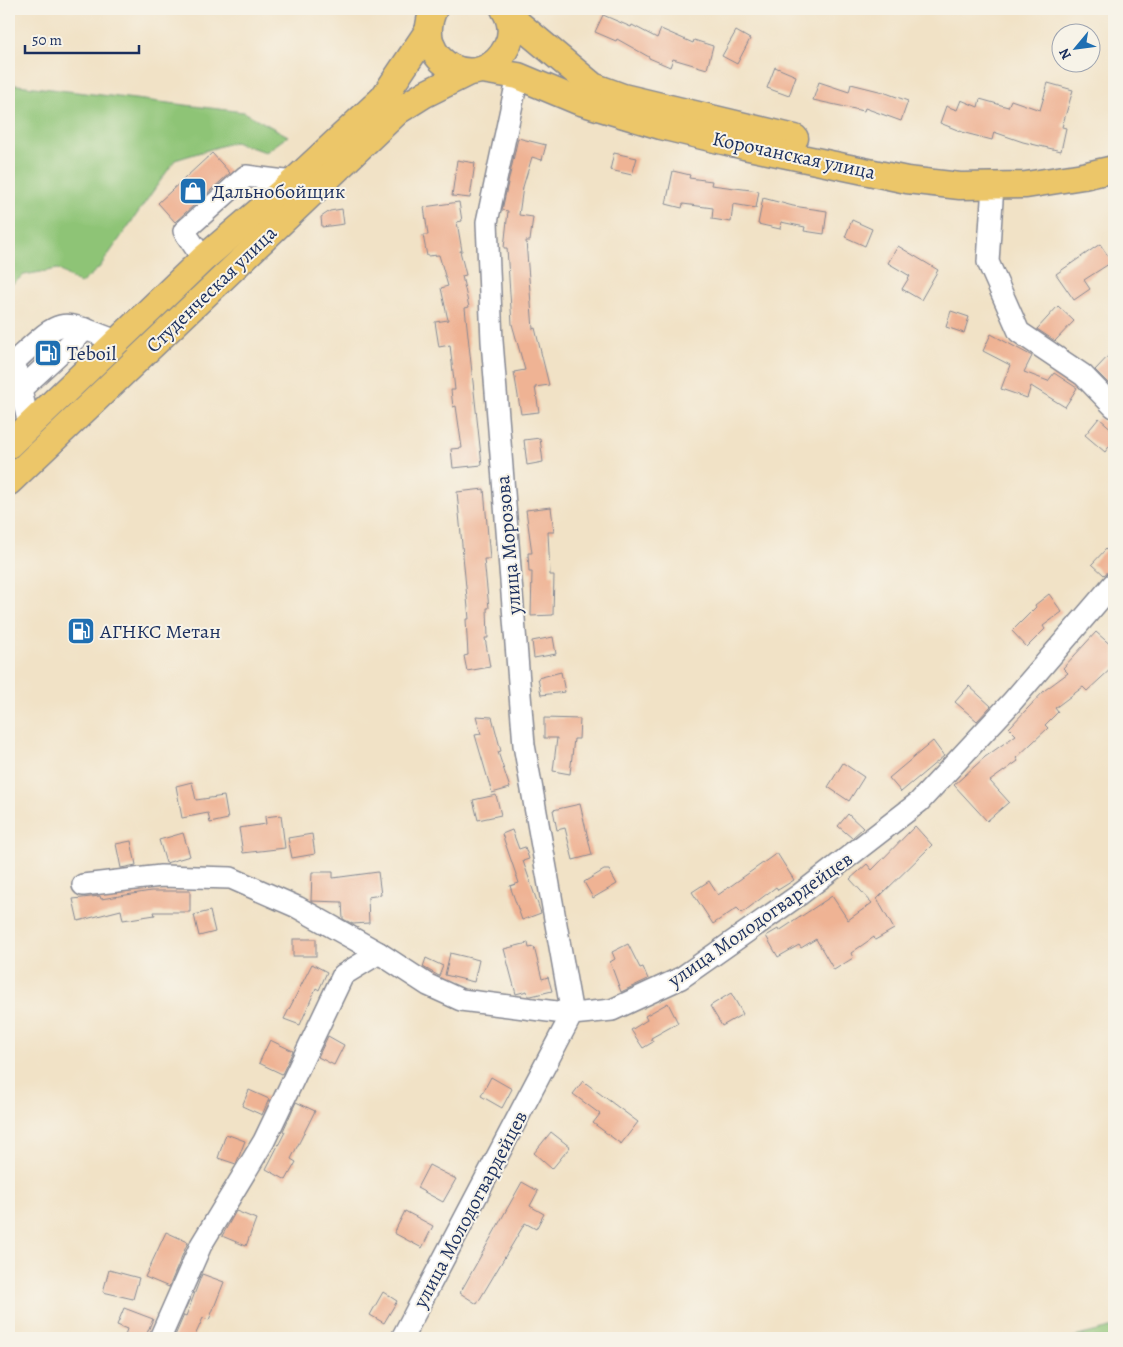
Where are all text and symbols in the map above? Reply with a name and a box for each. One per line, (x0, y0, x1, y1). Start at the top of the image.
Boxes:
scale bar (25, 22, 139, 54)
north arrow (1050, 22, 1100, 72)
text: 50 m (32, 30, 62, 50)
text: N (1054, 45, 1076, 63)
street label: Корочанская улица (710, 125, 879, 186)
shop icon: Дальнобойщик (178, 176, 208, 206)
place label: Дальнобойщик (212, 178, 345, 205)
street label: Студенческая улица (140, 219, 283, 359)
fuel station icon: Teboil (33, 338, 63, 368)
place label: Teboil (67, 340, 116, 367)
street label: улица Морозова (489, 473, 528, 617)
fuel station icon: АГНКС Метан (66, 616, 96, 646)
place label: АГНКС Метан (99, 618, 221, 645)
street label: улица Молодогвардейцев (662, 845, 858, 994)
street label: улица Молодогвардейцев (406, 1106, 534, 1313)

